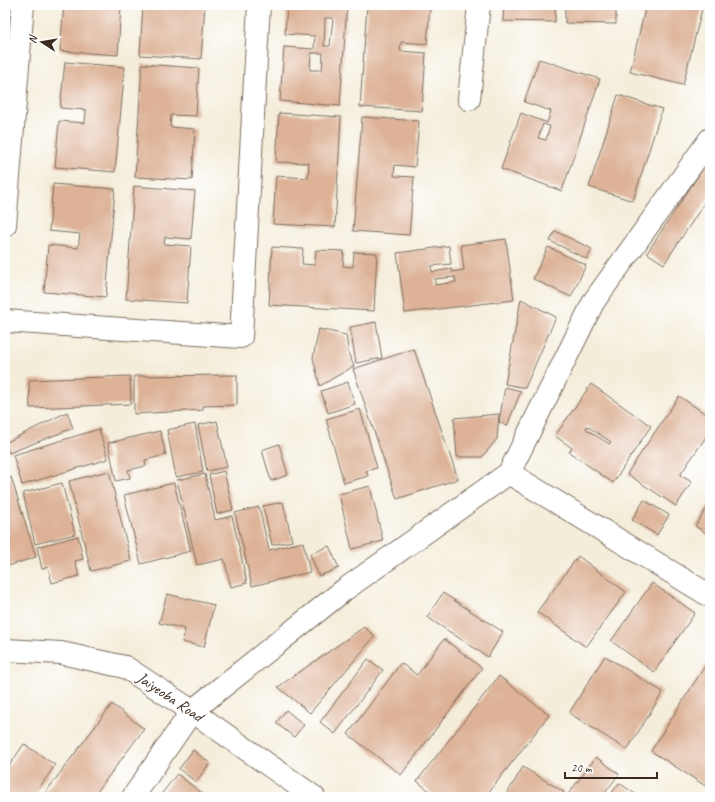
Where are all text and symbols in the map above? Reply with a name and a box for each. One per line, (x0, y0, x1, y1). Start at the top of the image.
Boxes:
north arrow (22, 22, 62, 62)
text: N (25, 33, 40, 45)
street label: Jaiyeoba Road (132, 667, 209, 728)
scale bar (565, 754, 657, 780)
text: 20 m (571, 760, 593, 776)

